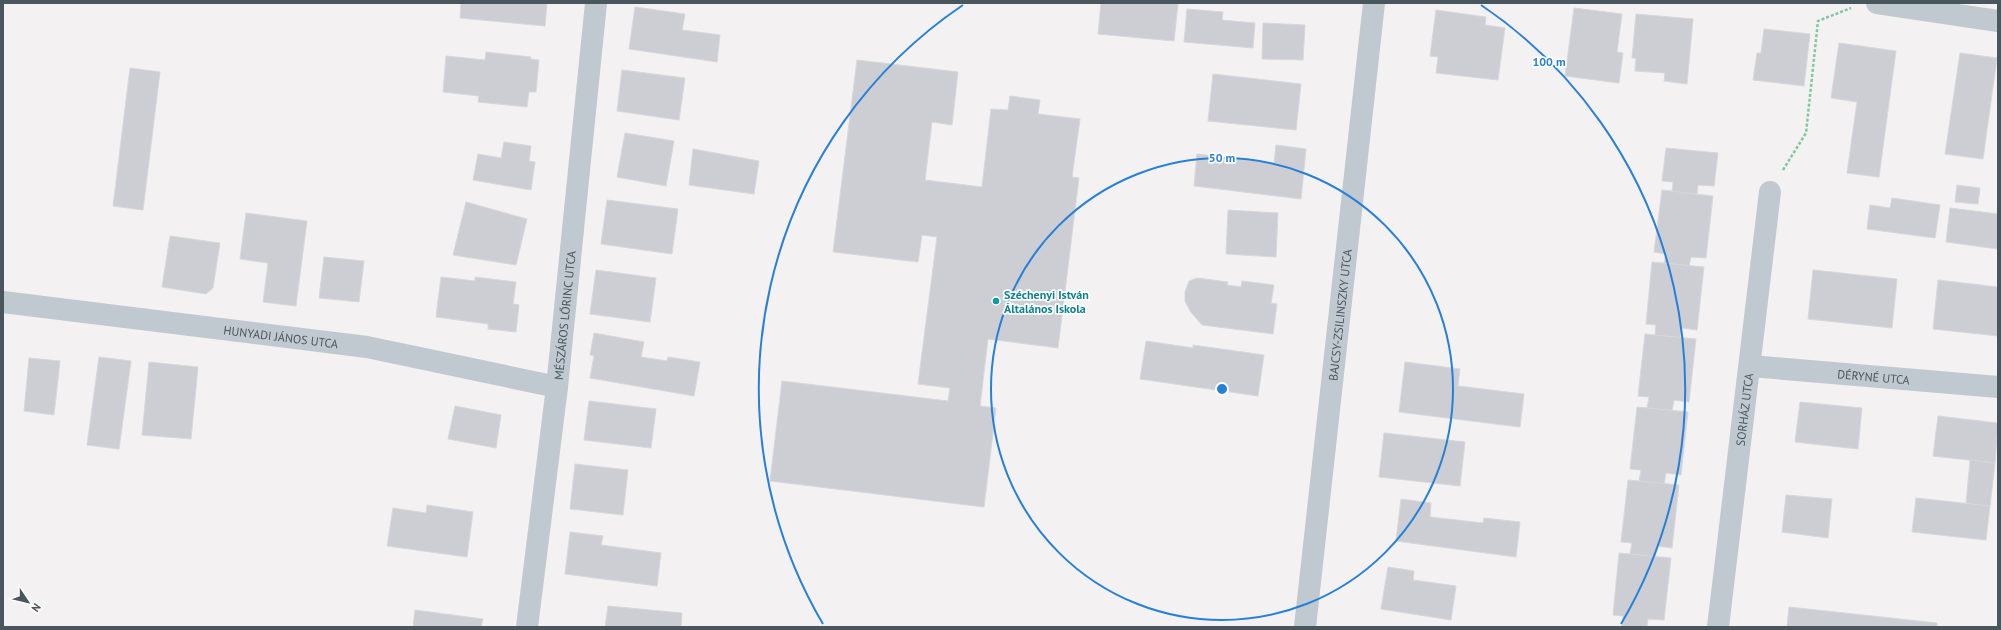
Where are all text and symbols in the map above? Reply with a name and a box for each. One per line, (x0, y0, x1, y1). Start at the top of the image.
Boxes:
text: 100 m (1532, 54, 1566, 69)
text: 50 m (1209, 150, 1235, 165)
street label: BAJCSY-ZSILINSZKY UTCA (1325, 248, 1354, 381)
street label: MÉSZÁROS LŐRINC UTCA (550, 250, 578, 380)
place label: Széchenyi István Általános Iskola (1004, 287, 1089, 316)
marker: Széchenyi István Általános Iskola (991, 296, 1001, 306)
street label: HUNYADI JÁNOS UTCA (223, 322, 339, 351)
street label: DÉRYNÉ UTCA (1837, 366, 1910, 387)
street label: SORHÁZ UTCA (1732, 372, 1756, 447)
centre of rings (1215, 382, 1229, 396)
north arrow (8, 582, 48, 622)
text: N (28, 601, 44, 615)

